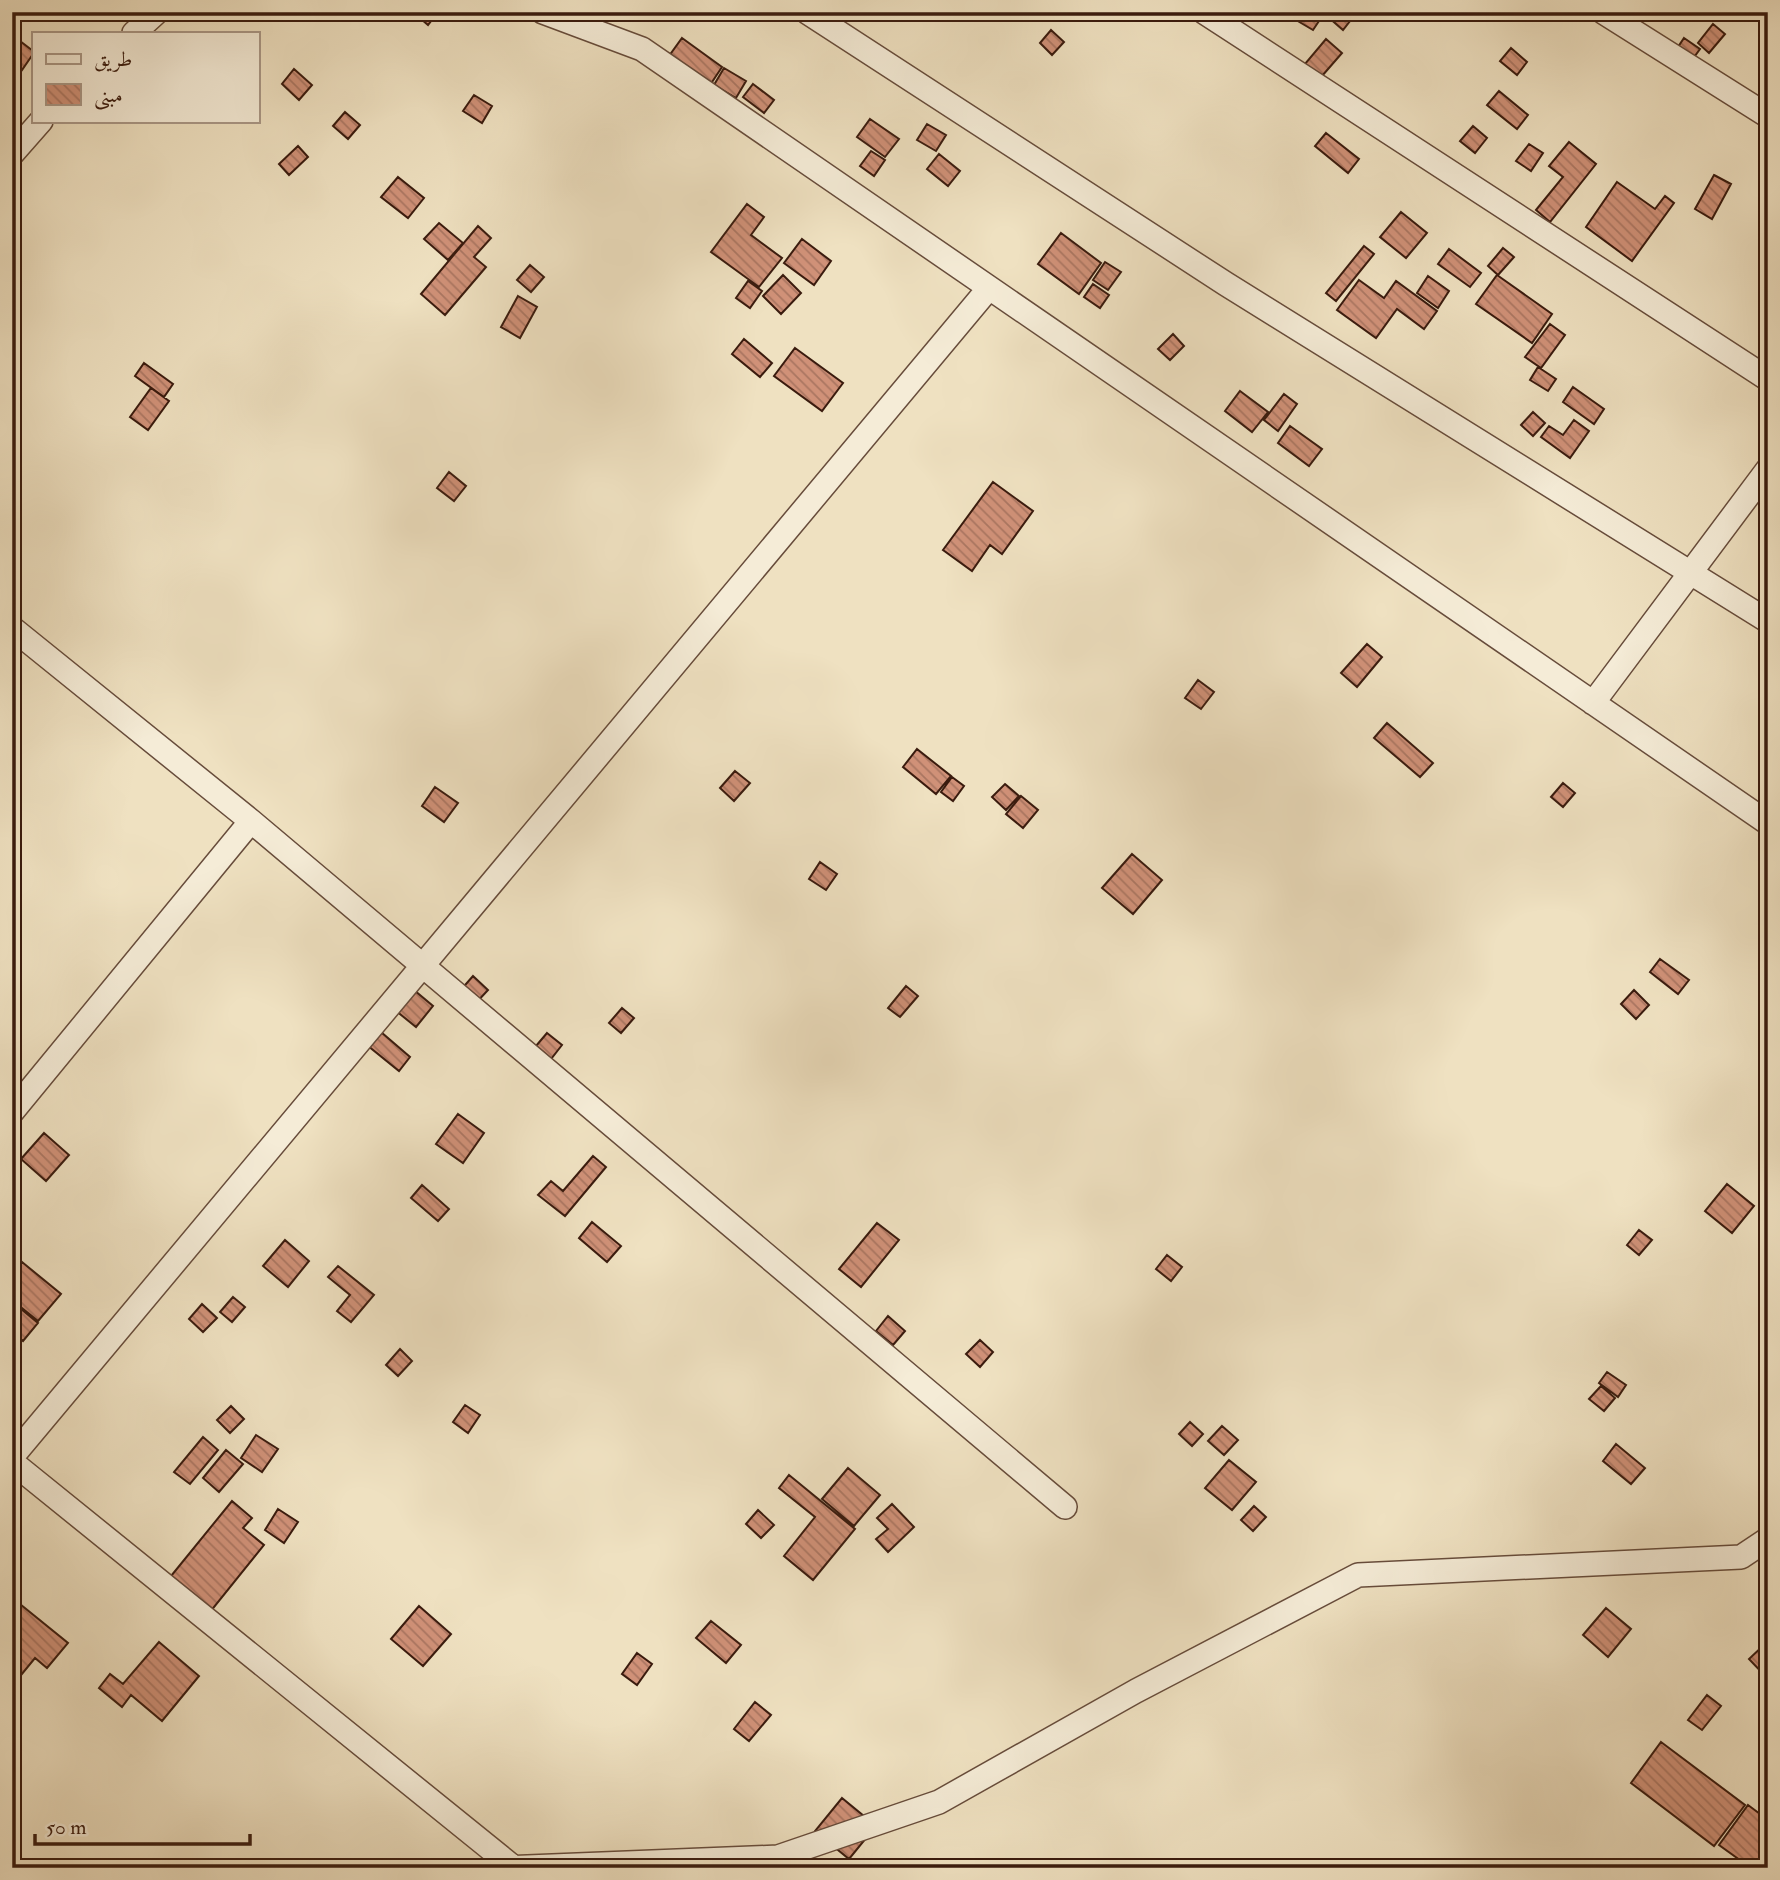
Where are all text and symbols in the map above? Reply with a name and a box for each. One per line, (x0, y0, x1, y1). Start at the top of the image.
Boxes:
legend (32, 32, 259, 122)
text: طريق (94, 46, 132, 73)
text: مبنى (94, 82, 123, 110)
scale bar (35, 1803, 250, 1847)
text: 50 m (46, 1814, 87, 1841)

